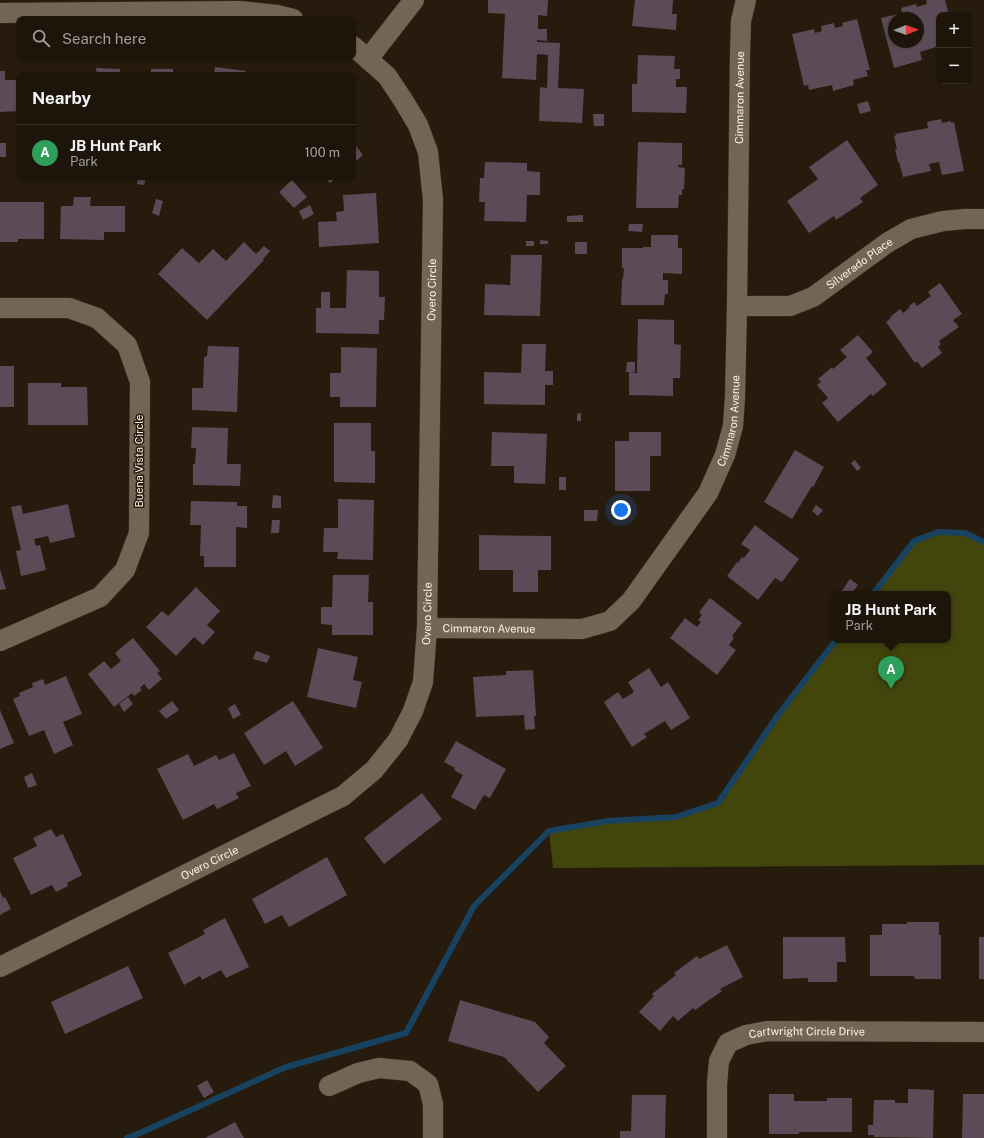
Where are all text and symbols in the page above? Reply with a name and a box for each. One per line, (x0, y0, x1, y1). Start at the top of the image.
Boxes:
north arrow (888, 12, 924, 48)
map controls (936, 12, 972, 84)
button: + (936, 12, 972, 48)
search box (16, 16, 356, 60)
icon: search (30, 27, 52, 49)
text: Search here (62, 30, 146, 47)
button: − (936, 48, 972, 84)
street label: Cimmaron Avenue (733, 51, 746, 144)
text: Nearby (32, 88, 91, 108)
text: JB Hunt Park (70, 137, 161, 154)
text: A (40, 145, 50, 160)
text: 100 m (304, 145, 340, 160)
text: Park (70, 154, 98, 169)
street label: Silverado Place (824, 235, 895, 291)
street label: Overo Circle (425, 258, 438, 321)
street label: Cimmaron Avenue (715, 375, 741, 468)
street label: Buena Vista Circle (133, 414, 145, 508)
your location (611, 500, 631, 520)
street label: Overo Circle (420, 582, 434, 645)
popup (831, 591, 951, 643)
text: JB Hunt Park (845, 601, 937, 618)
text: Park (845, 618, 873, 633)
street label: Cimmaron Avenue (443, 622, 535, 635)
pin: A (878, 656, 904, 689)
street label: Overo Circle (179, 843, 240, 882)
street label: Cartwright Circle Drive (748, 1025, 865, 1040)

